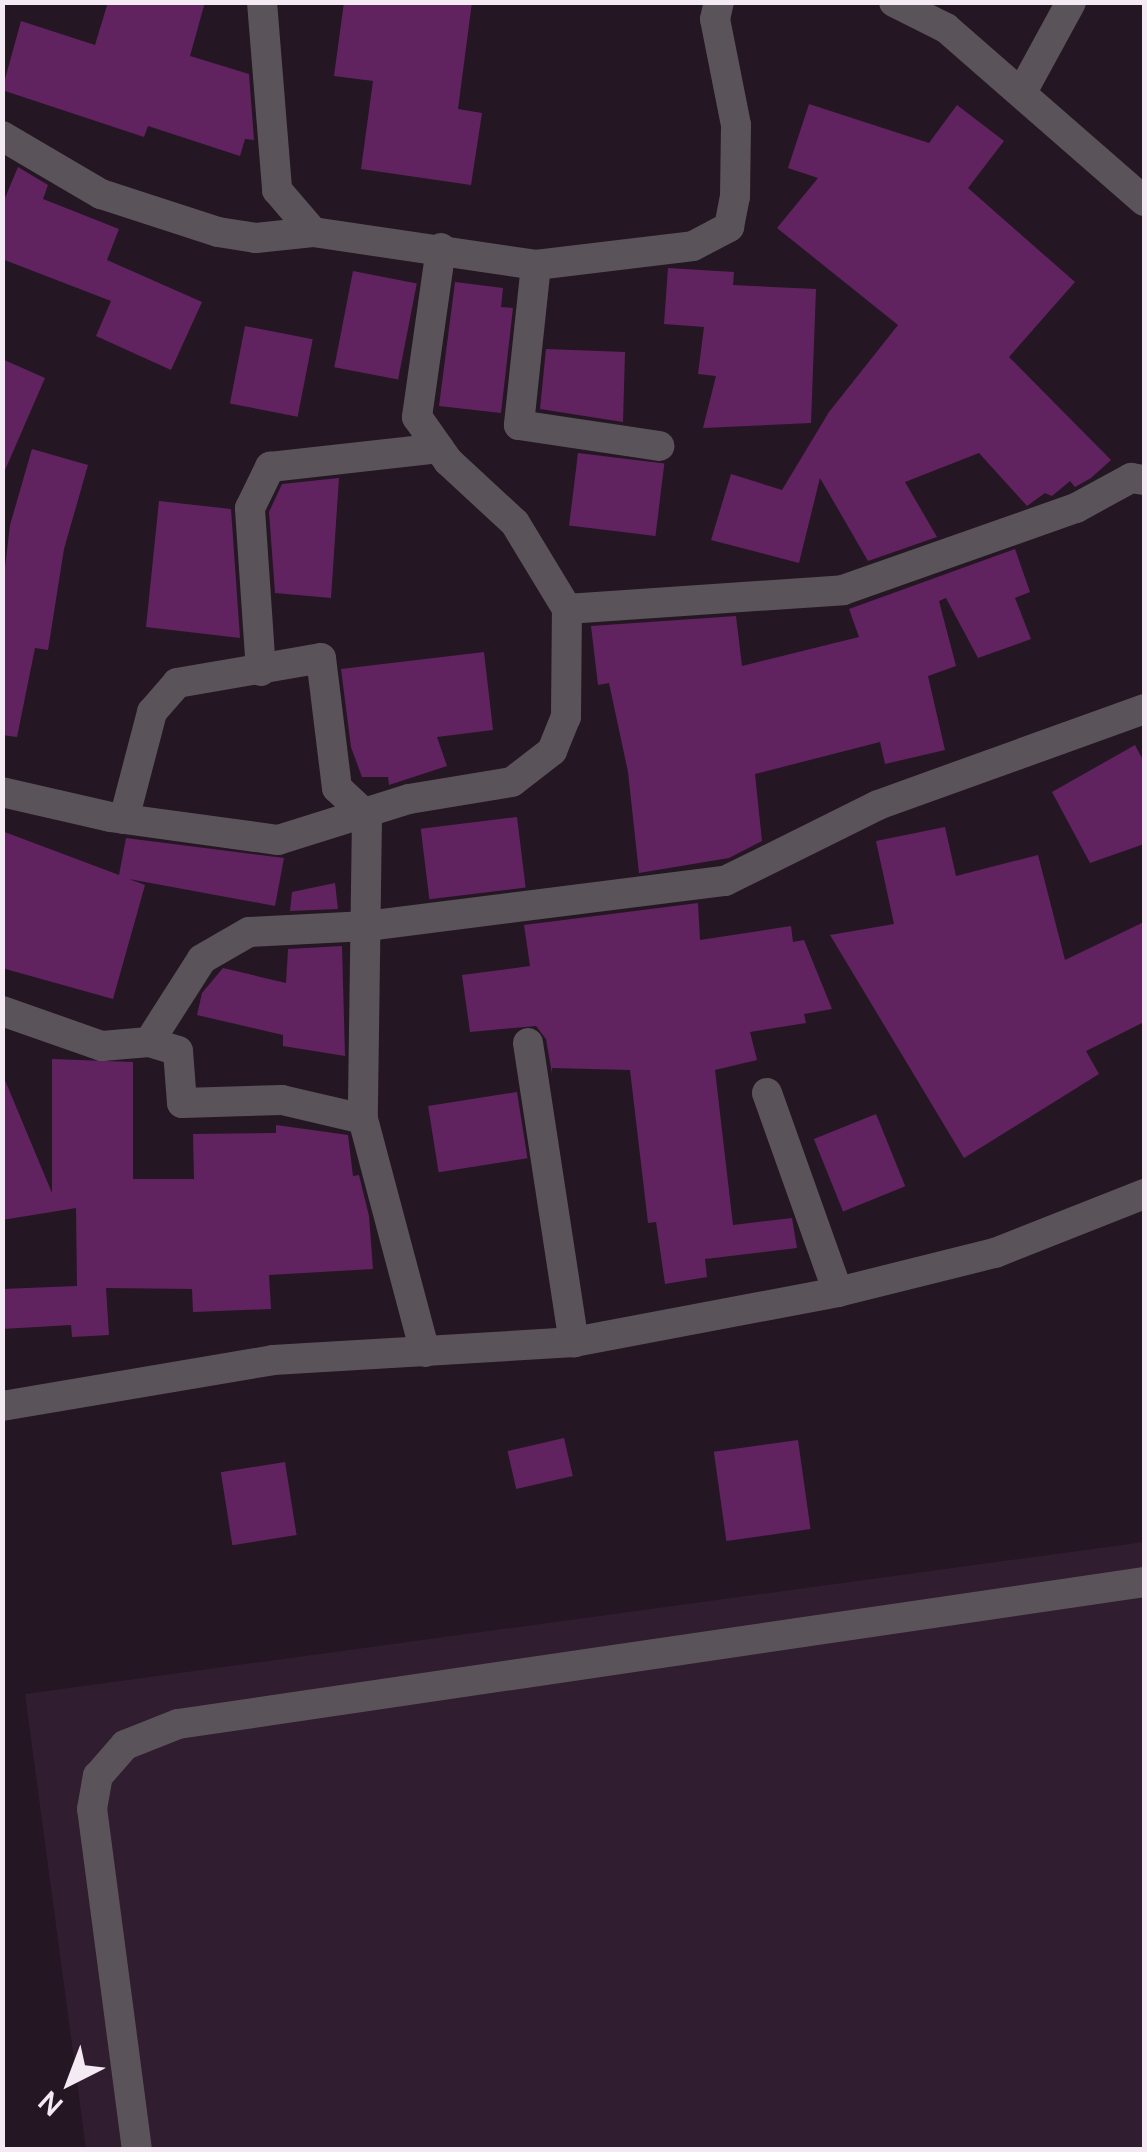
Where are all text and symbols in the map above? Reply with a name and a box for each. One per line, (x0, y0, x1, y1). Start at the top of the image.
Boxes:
north arrow (20, 2032, 120, 2132)
text: N (30, 2083, 70, 2125)

